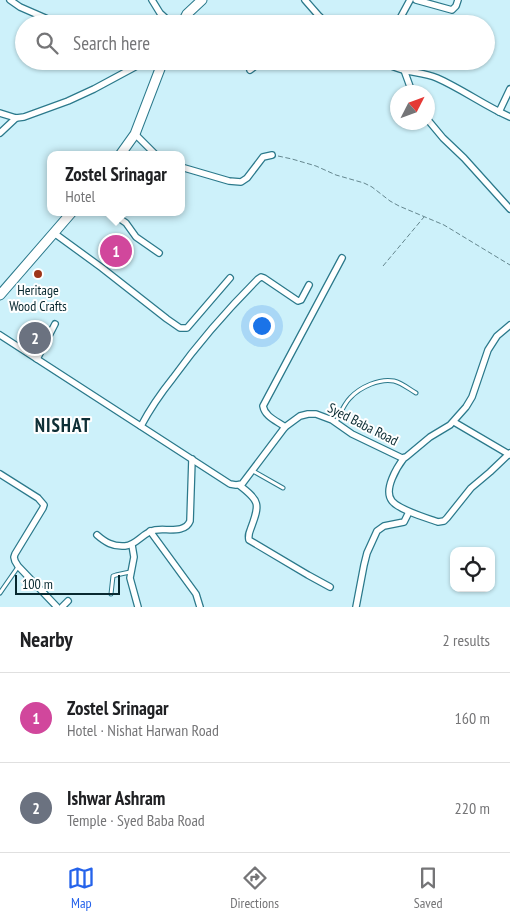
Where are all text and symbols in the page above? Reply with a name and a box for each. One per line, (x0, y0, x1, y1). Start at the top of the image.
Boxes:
search box (15, 15, 495, 70)
icon: search (33, 29, 61, 57)
text: Search here (73, 31, 150, 55)
north arrow (390, 85, 435, 130)
popup (47, 151, 185, 216)
text: Zostel Srinagar (65, 162, 167, 186)
text: Hotel (65, 186, 95, 206)
pin: 1 (100, 232, 132, 270)
marker: Heritage Wood Crafts (32, 268, 44, 280)
place label: Heritage Wood Crafts (9, 281, 67, 315)
your location (249, 313, 275, 339)
pin: 2 (19, 319, 51, 357)
street label: Syed Baba Road (325, 399, 401, 449)
district label: NISHAT (35, 413, 91, 437)
map controls (450, 547, 495, 592)
button: locate (450, 547, 495, 592)
scale bar (15, 572, 120, 595)
text: 100 m (22, 575, 53, 593)
text: Nearby (20, 626, 73, 653)
text: 2 results (443, 630, 490, 650)
text: Zostel Srinagar (67, 696, 169, 720)
text: 1 (32, 708, 40, 728)
text: 160 m (455, 708, 490, 728)
text: Hotel · Nishat Harwan Road (67, 720, 219, 740)
text: Ishwar Ashram (67, 786, 165, 810)
text: 2 (32, 798, 40, 818)
text: 220 m (455, 798, 490, 818)
text: Temple · Syed Baba Road (67, 810, 205, 830)
tab: Map (67, 864, 95, 912)
tab: Directions (230, 864, 279, 912)
tab: Saved (414, 864, 443, 912)

